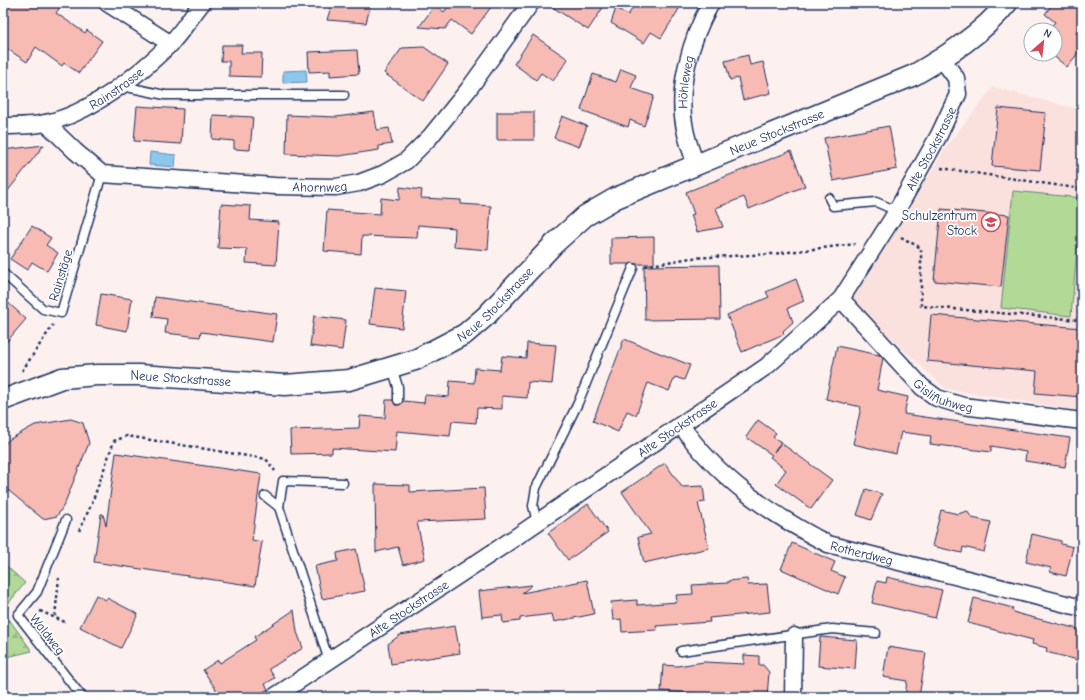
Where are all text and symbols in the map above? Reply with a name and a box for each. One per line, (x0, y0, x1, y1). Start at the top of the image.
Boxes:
north arrow (1023, 22, 1063, 62)
text: N (1041, 26, 1054, 41)
street label: Höhleweg (675, 54, 697, 109)
street label: Rainstrasse (87, 64, 147, 112)
street label: Alte Stockstrasse (903, 104, 959, 193)
street label: Neue Stockstrasse (727, 106, 827, 158)
street label: Ahornweg (292, 178, 348, 195)
place label: Schulzentrum Stock (902, 208, 978, 238)
school or university icon: Schulzentrum Stock (980, 211, 1002, 233)
street label: Rainstäge (46, 247, 76, 303)
street label: Neue Stockstrasse (454, 264, 537, 345)
street label: Neue Stockstrasse (131, 368, 232, 389)
street label: Gislifluhweg (910, 376, 974, 415)
street label: Alte Stockstrasse (635, 395, 720, 460)
street label: Rotherdweg (829, 538, 895, 568)
street label: Alte Stockstrasse (366, 577, 452, 640)
street label: Waldweg (27, 611, 68, 658)

